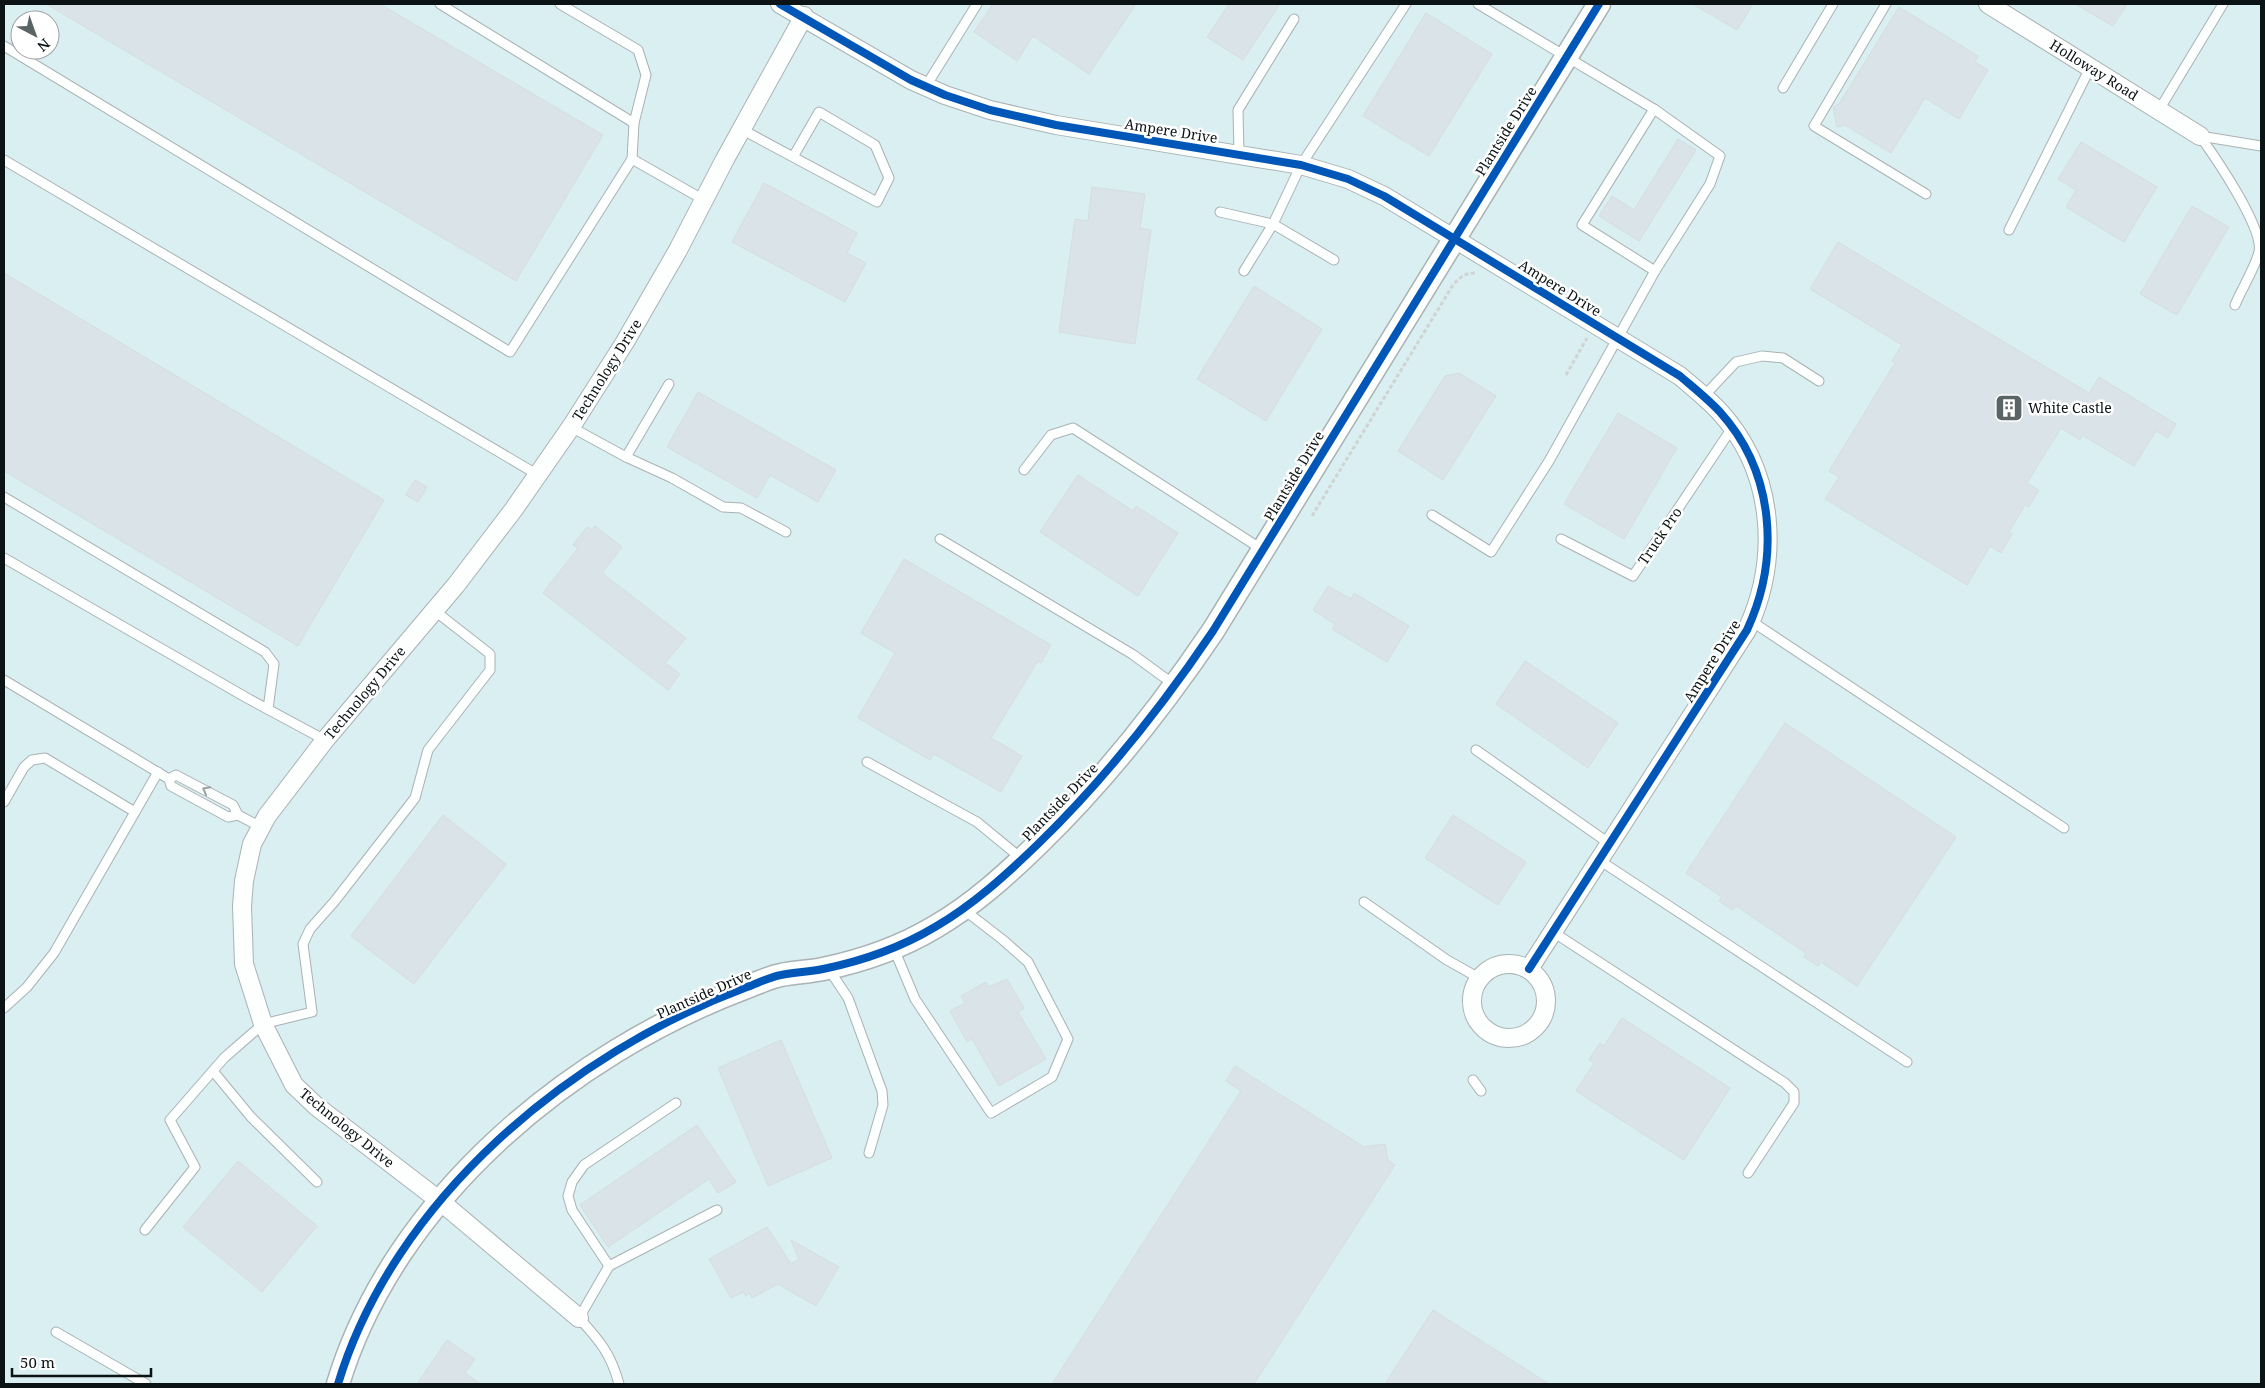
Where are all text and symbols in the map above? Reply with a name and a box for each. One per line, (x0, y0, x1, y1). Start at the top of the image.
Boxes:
north arrow (10, 10, 60, 60)
text: N (33, 34, 54, 56)
street label: Holloway Road (2046, 35, 2142, 105)
street label: Plantside Drive (1470, 82, 1541, 179)
street label: Ampere Drive (1123, 114, 1219, 147)
street label: Ampere Drive (1515, 255, 1605, 320)
street label: Technology Drive (568, 315, 646, 424)
building icon: White Castle (1994, 393, 2024, 423)
place label: White Castle (2028, 398, 2112, 417)
street label: Plantside Drive (1259, 427, 1328, 524)
street label: Truck Pro (1633, 503, 1686, 568)
street label: Ampere Drive (1679, 616, 1744, 706)
street label: Technology Drive (320, 642, 409, 743)
street label: Plantside Drive (1017, 758, 1102, 845)
one-way arrow (202, 787, 211, 797)
street label: Plantside Drive (653, 964, 754, 1023)
street label: Technology Drive (296, 1084, 399, 1172)
scale bar (12, 1346, 151, 1378)
text: 50 m (20, 1352, 55, 1372)

